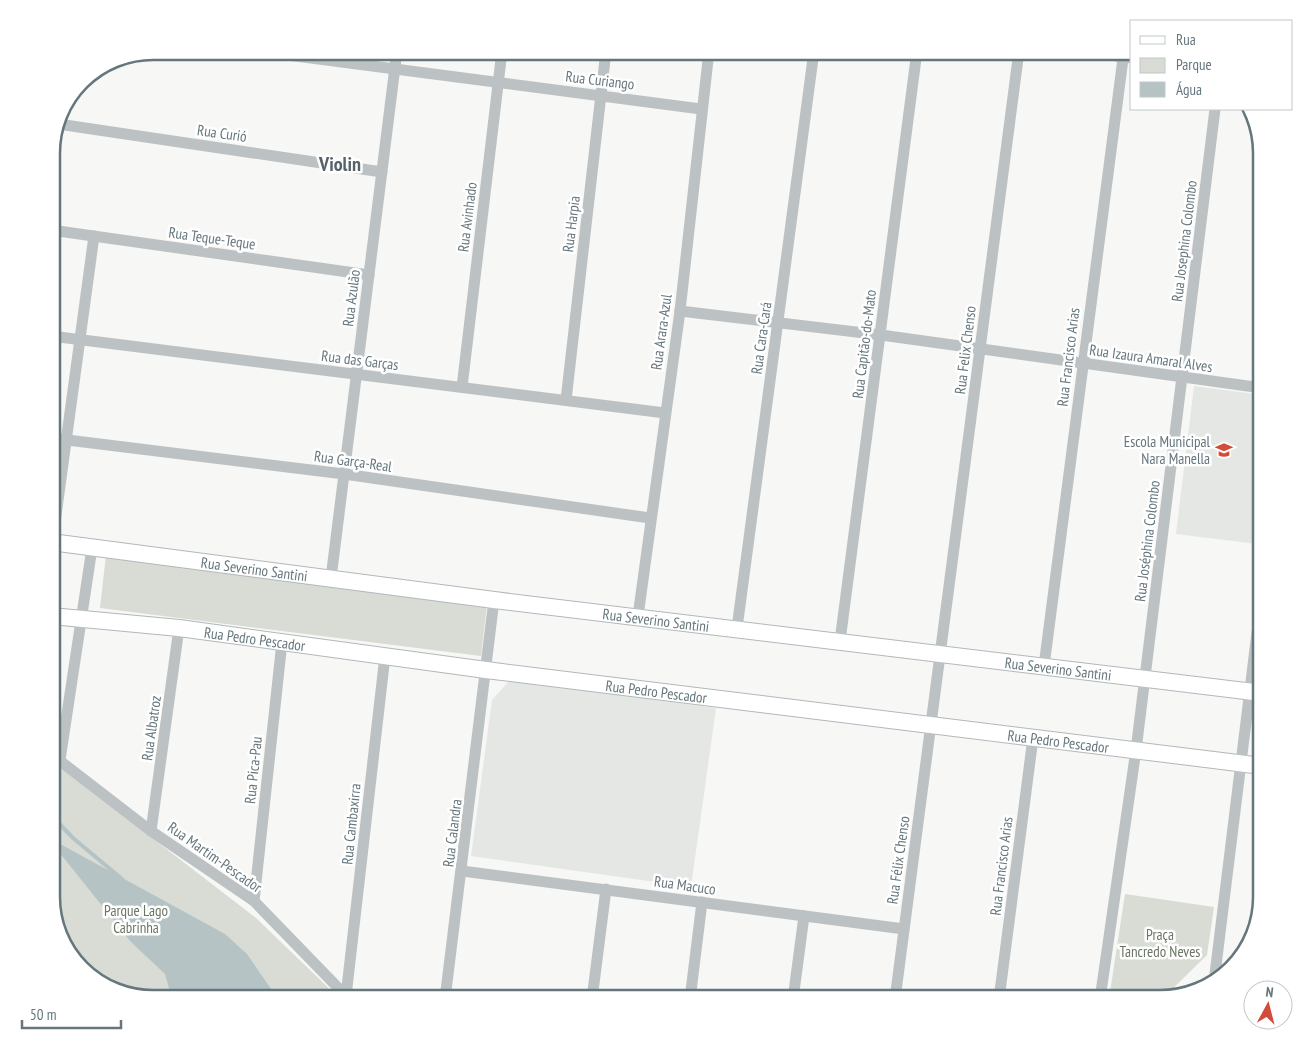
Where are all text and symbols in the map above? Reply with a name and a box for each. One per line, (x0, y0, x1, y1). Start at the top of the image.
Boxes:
legend (1130, 20, 1293, 110)
text: Rua (1176, 30, 1196, 49)
text: Parque (1176, 55, 1212, 74)
street label: Rua Curiango (565, 66, 635, 94)
text: Água (1176, 80, 1202, 99)
street label: Rua Curió (196, 120, 248, 146)
district label: Violin (318, 151, 361, 177)
street label: Rua Josephina Colombo (1167, 179, 1201, 303)
street label: Rua Avinhado (453, 181, 481, 253)
street label: Rua Harpia (558, 195, 584, 253)
street label: Rua Teque-Teque (167, 223, 257, 253)
street label: Rua Azulão (338, 268, 364, 328)
street label: Rua Capitão-do-Mato (848, 288, 880, 400)
street label: Rua Arara-Azul (646, 292, 676, 371)
street label: Rua Cara-Cará (747, 301, 775, 375)
street label: Rua Felix Chenso (950, 305, 980, 395)
street label: Rua Francisco Arias (1053, 307, 1083, 407)
street label: Rua Izaura Amaral Alves (1088, 340, 1214, 376)
street label: Rua das Garças (320, 346, 400, 374)
place label: Escola Municipal Nara Manella (1124, 432, 1211, 468)
school or university icon: Escola Municipal Nara Manella (1214, 440, 1234, 460)
street label: Rua Garça-Real (313, 446, 394, 476)
street label: Rua Joséphina Colombo (1130, 479, 1164, 603)
street label: Rua Severino Santini (200, 552, 309, 585)
street label: Rua Severino Santini (602, 604, 710, 636)
street label: Rua Pedro Pescador (203, 622, 307, 655)
street label: Rua Severino Santini (1004, 652, 1112, 684)
street label: Rua Pedro Pescador (605, 675, 709, 707)
street label: Rua Albatroz (137, 694, 165, 762)
street label: Rua Pedro Pescador (1007, 725, 1111, 757)
street label: Rua Pica-Pau (240, 735, 266, 805)
street label: Rua Cambaxirra (337, 782, 365, 866)
street label: Rua Calandra (438, 798, 466, 868)
street label: Rua Félix Chenso (882, 815, 914, 905)
street label: Rua Francisco Arias (986, 816, 1016, 916)
street label: Rua Martim-Pescador (164, 818, 266, 897)
street label: Rua Macuco (653, 871, 717, 899)
park label: Parque Lago Cabrinha (104, 901, 168, 937)
park label: Praça Tancredo Neves (1120, 925, 1200, 961)
north arrow (1243, 980, 1293, 1030)
text: N (1265, 983, 1274, 1001)
scale bar (22, 998, 121, 1030)
text: 50 m (30, 1005, 56, 1024)

